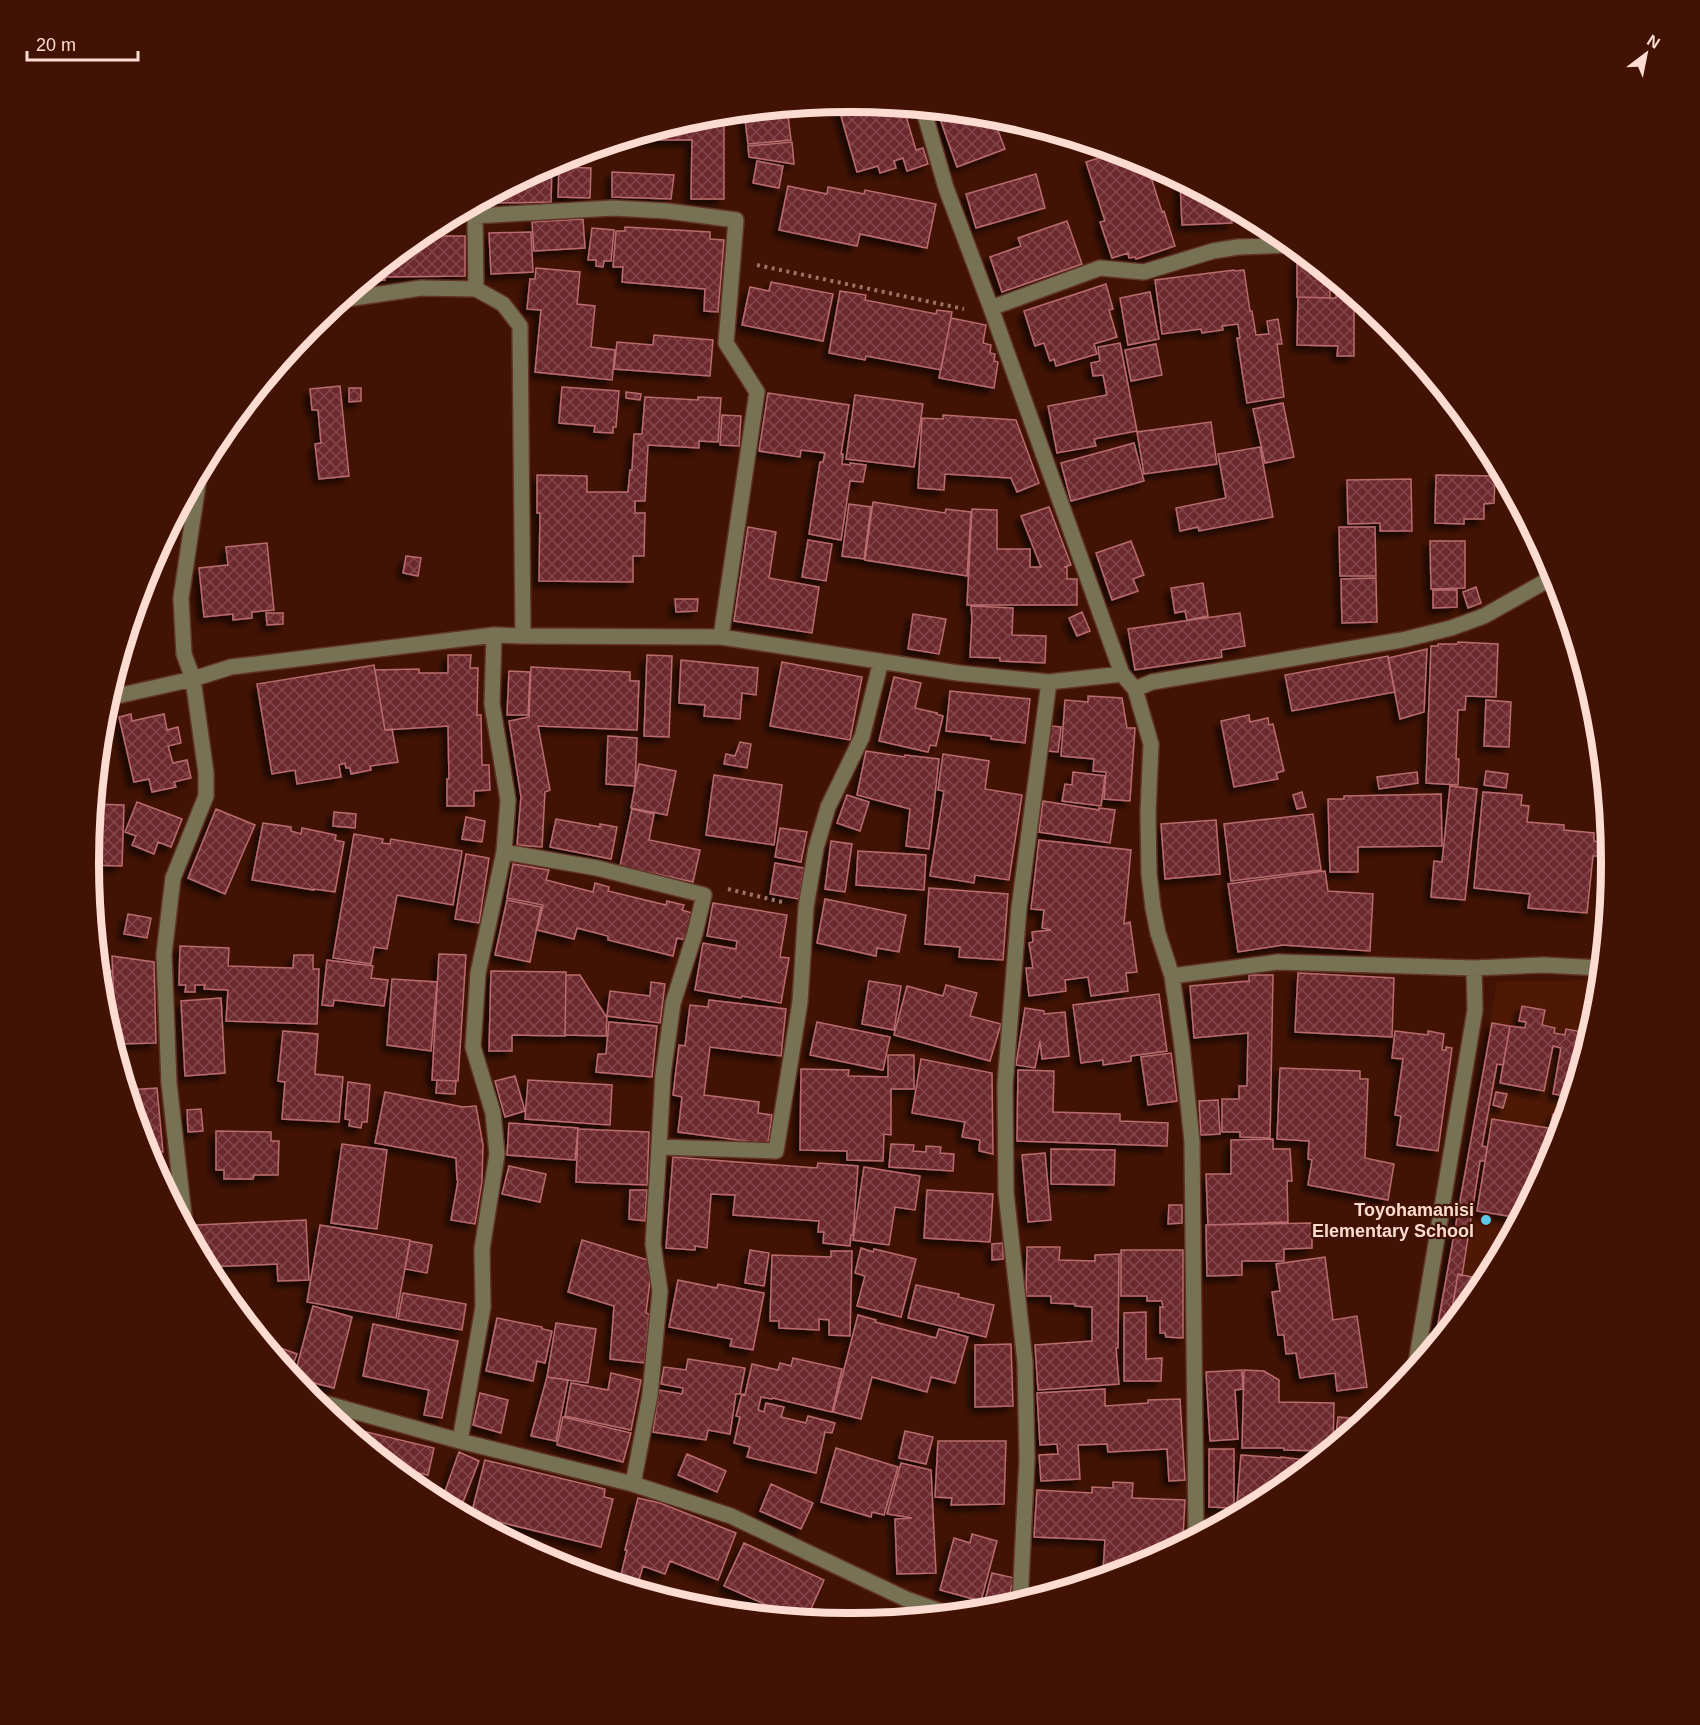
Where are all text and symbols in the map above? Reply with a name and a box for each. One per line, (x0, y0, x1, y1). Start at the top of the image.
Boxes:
scale bar (27, 24, 138, 62)
north arrow (1616, 24, 1676, 84)
text: N (1644, 31, 1663, 52)
text: 20 m (36, 35, 76, 55)
place label: Toyohamanisi Elementary School (1312, 1200, 1474, 1241)
marker: Toyohamanisi Elementary School (1479, 1213, 1493, 1227)

